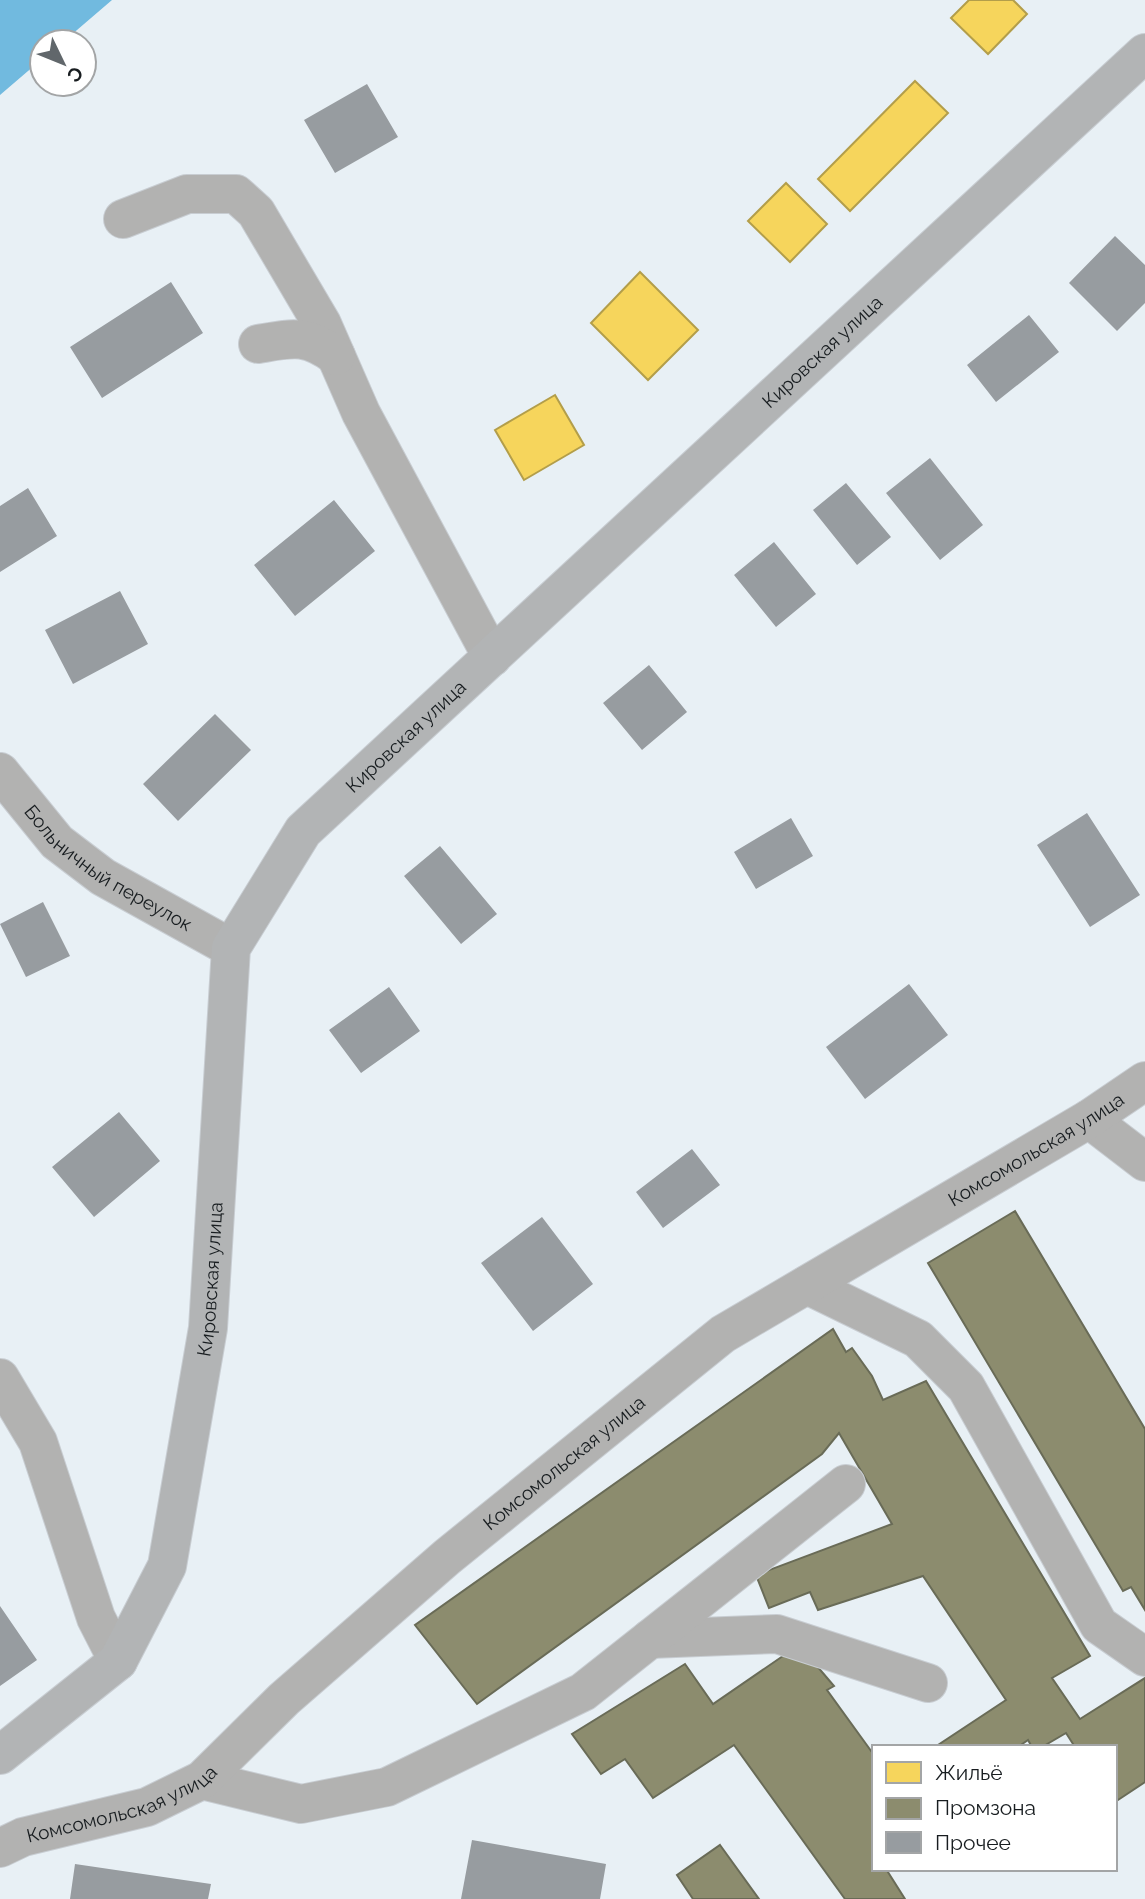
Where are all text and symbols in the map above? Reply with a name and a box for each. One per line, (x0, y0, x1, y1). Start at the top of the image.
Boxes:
north arrow (28, 28, 98, 98)
text: С (63, 62, 88, 87)
street label: Кировская улица (758, 291, 886, 412)
street label: Кировская улица (341, 675, 470, 797)
street label: Больничный переулок (20, 800, 196, 935)
street label: Комсомольская улица (944, 1088, 1128, 1210)
street label: Кировская улица (192, 1201, 227, 1358)
street label: Комсомольская улица (479, 1391, 649, 1534)
legend (872, 1745, 1117, 1871)
text: Жильё (935, 1760, 1003, 1785)
street label: Комсомольская улица (24, 1761, 221, 1847)
text: Промзона (935, 1795, 1036, 1820)
text: Прочее (935, 1830, 1011, 1855)

